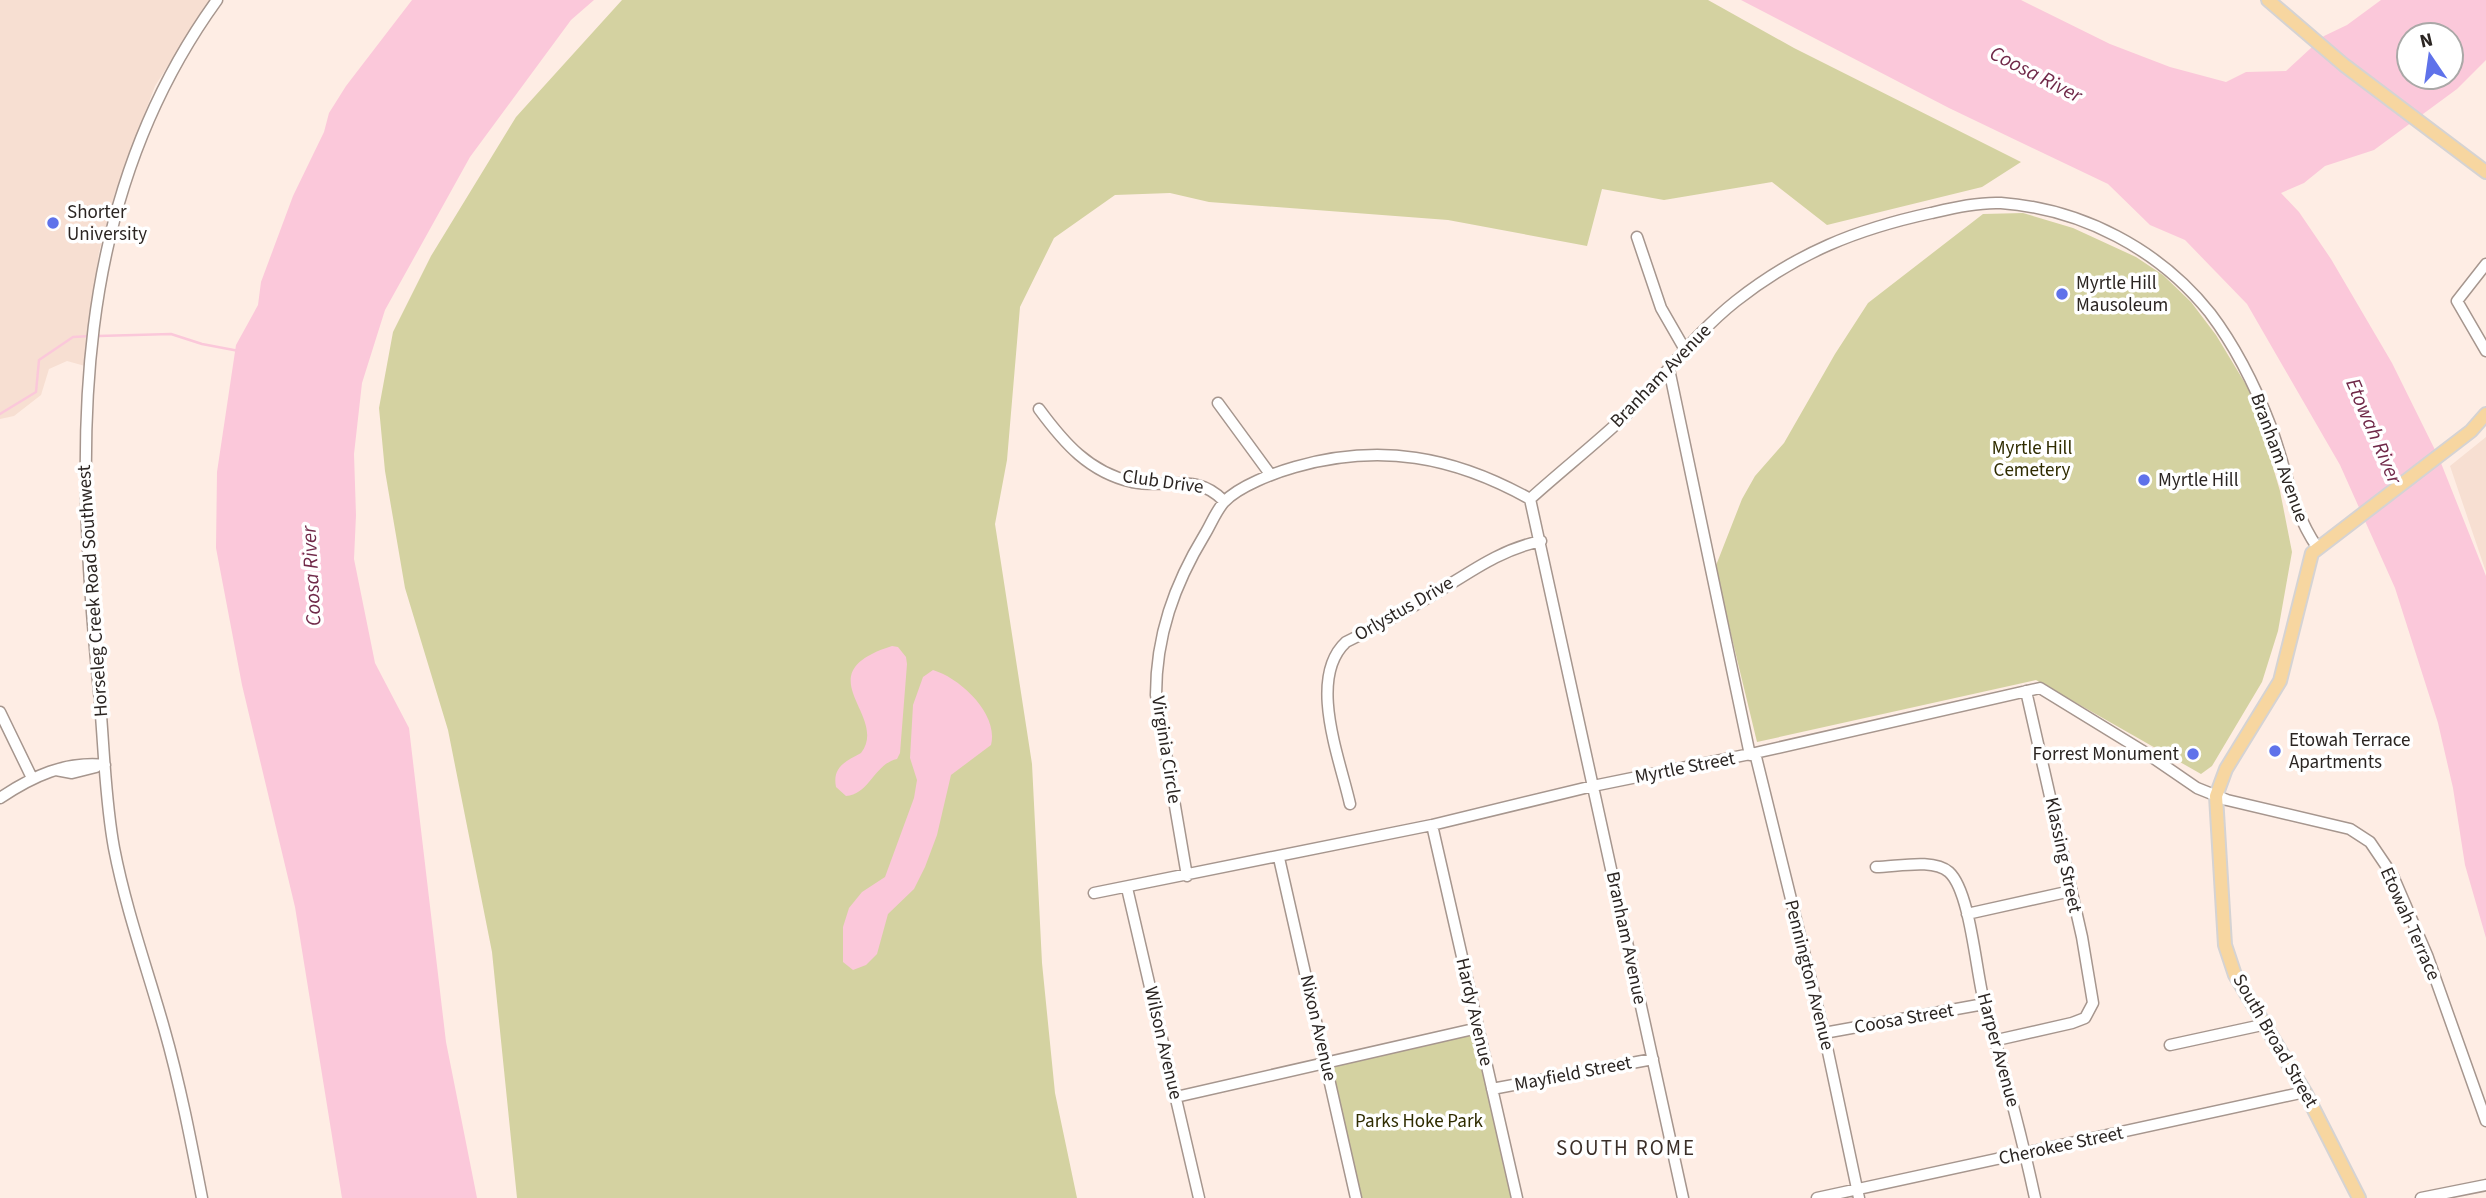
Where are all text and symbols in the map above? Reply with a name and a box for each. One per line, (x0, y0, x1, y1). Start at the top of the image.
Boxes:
north arrow (2395, 21, 2465, 91)
text: N (2417, 26, 2436, 55)
water label: Coosa River (1985, 38, 2088, 110)
place label: Shorter University (67, 199, 147, 248)
marker: Shorter University (45, 215, 61, 231)
place label: Myrtle Hill Mausoleum (2076, 270, 2168, 319)
marker: Myrtle Hill Mausoleum (2054, 286, 2070, 302)
street label: Branham Avenue (1604, 318, 1718, 434)
water label: Etowah River (2338, 374, 2410, 489)
street label: Branham Avenue (2243, 390, 2315, 526)
park label: Myrtle Hill Cemetery (1992, 435, 2072, 484)
street label: Club Drive (1121, 463, 1205, 501)
street label: Horseleg Creek Road Southwest (71, 464, 115, 718)
place label: Myrtle Hill (2158, 467, 2239, 494)
marker: Myrtle Hill (2136, 472, 2152, 488)
water label: Coosa River (293, 524, 329, 627)
street label: Orlystus Drive (1350, 570, 1458, 648)
street label: Virginia Circle (1144, 694, 1188, 806)
place label: Etowah Terrace Apartments (2289, 727, 2411, 776)
place label: Forrest Monument (2033, 741, 2180, 768)
marker: Etowah Terrace Apartments (2267, 743, 2283, 759)
street label: Myrtle Street (1633, 745, 1738, 791)
marker: Forrest Monument (2185, 746, 2201, 762)
street label: Klassing Street (2038, 795, 2089, 916)
street label: Etowah Terrace (2373, 863, 2447, 985)
street label: Branham Avenue (1599, 869, 1653, 1007)
street label: Pennington Avenue (1777, 897, 1841, 1053)
street label: Hardy Avenue (1448, 955, 1500, 1069)
street label: South Broad Street (2226, 969, 2325, 1113)
street label: Nixon Avenue (1293, 972, 1343, 1084)
street label: Wilson Avenue (1137, 984, 1189, 1102)
street label: Harper Avenue (1970, 990, 2026, 1110)
street label: Coosa Street (1852, 997, 1956, 1041)
street label: Mayfield Street (1512, 1049, 1634, 1099)
park label: Parks Hoke Park (1355, 1108, 1483, 1135)
street label: Cherokee Street (1996, 1120, 2126, 1172)
district label: SOUTH ROME (1556, 1133, 1696, 1163)

